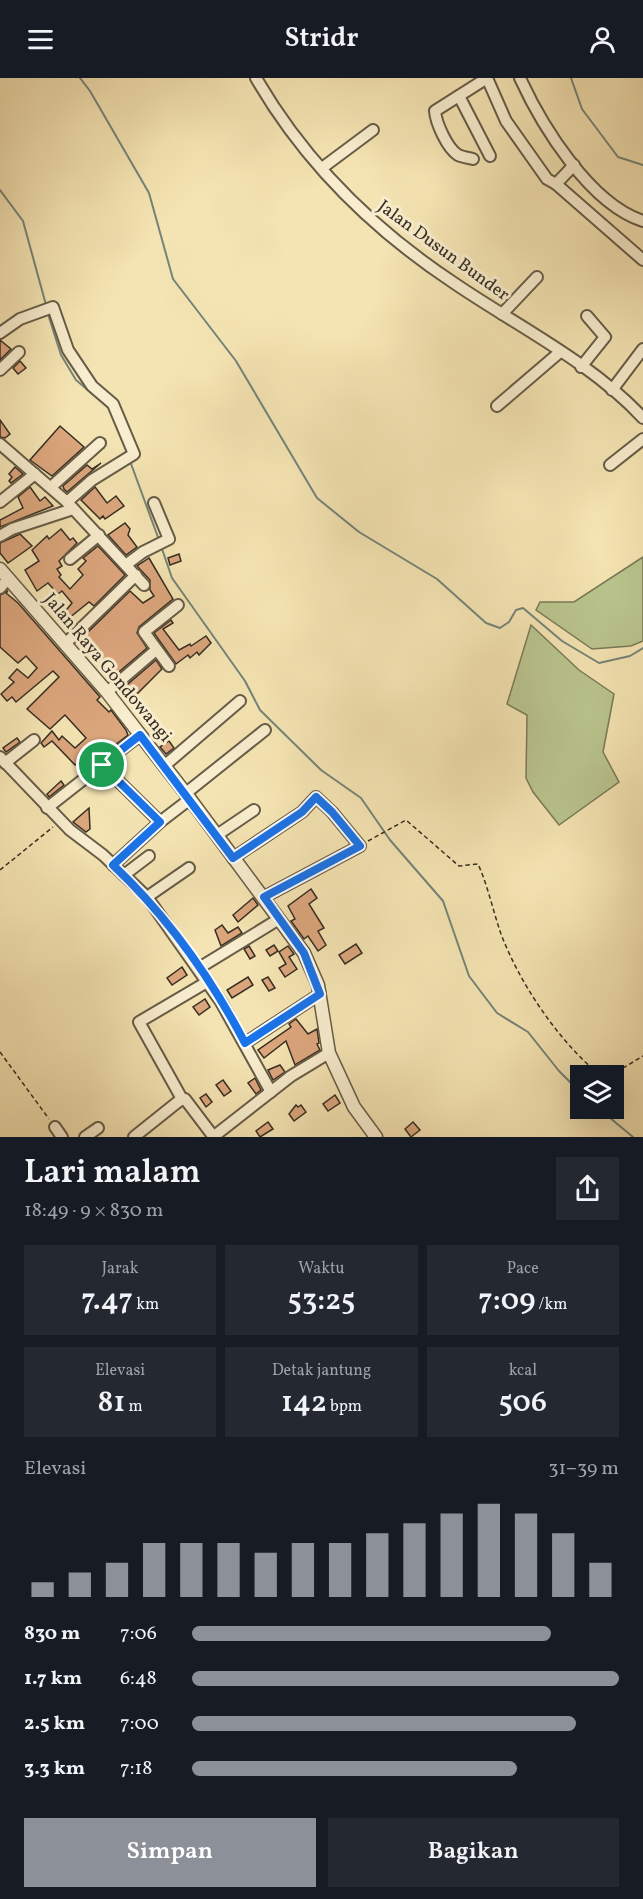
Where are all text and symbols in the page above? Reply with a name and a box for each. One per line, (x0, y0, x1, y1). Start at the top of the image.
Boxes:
text: Stridr (284, 20, 359, 58)
icon: menu (24, 23, 57, 56)
icon: person (586, 23, 619, 56)
street label: Jalan Dusun Bunder (372, 195, 514, 308)
street label: Jalan Raya Gondowangi (37, 588, 177, 748)
pin (76, 739, 127, 790)
icon: arrive (85, 748, 118, 781)
map controls (570, 1065, 624, 1119)
button: layers (570, 1065, 624, 1119)
text: Lari malam (24, 1151, 201, 1197)
button: share (556, 1157, 619, 1220)
text: 18:49 · 9 × 830 m (24, 1197, 163, 1225)
text: Jarak (102, 1258, 138, 1280)
text: Waktu (298, 1258, 345, 1280)
text: Pace (507, 1258, 539, 1280)
text: 7.47 (81, 1280, 133, 1322)
text: 53:25 (288, 1280, 355, 1322)
text: 7:09 (478, 1280, 535, 1322)
text: km (133, 1294, 159, 1316)
text: /km (535, 1294, 567, 1316)
text: Elevasi (95, 1360, 145, 1382)
text: Detak jantung (272, 1360, 371, 1382)
text: kcal (509, 1360, 537, 1382)
text: 81 (98, 1382, 125, 1424)
text: 142 (281, 1382, 327, 1424)
text: 506 (499, 1382, 547, 1424)
text: m (125, 1396, 143, 1418)
text: bpm (327, 1396, 362, 1418)
text: Elevasi (24, 1455, 86, 1483)
text: 31–39 m (548, 1455, 619, 1483)
text: 830 m (24, 1620, 80, 1648)
text: 7:06 (120, 1620, 157, 1648)
text: 1.7 km (24, 1665, 82, 1693)
text: 6:48 (120, 1665, 157, 1693)
text: 2.5 km (24, 1710, 85, 1738)
text: 7:00 (120, 1710, 159, 1738)
text: 3.3 km (24, 1755, 85, 1783)
text: 7:18 (120, 1755, 152, 1783)
button: Simpan (24, 1818, 316, 1887)
button: Bagikan (328, 1818, 619, 1887)

